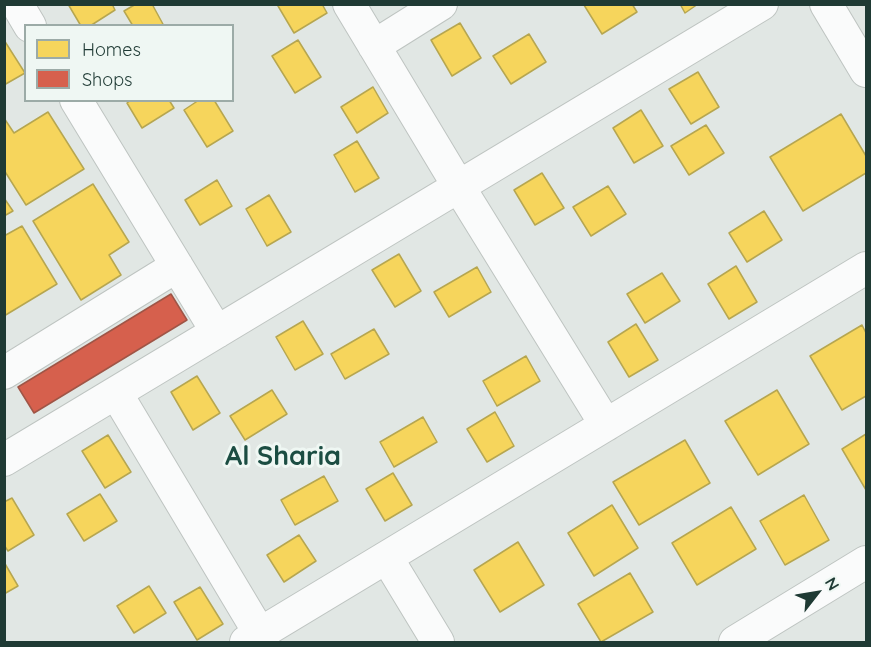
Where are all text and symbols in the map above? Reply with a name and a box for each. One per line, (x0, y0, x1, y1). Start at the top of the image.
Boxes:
legend (24, 24, 234, 102)
text: Homes (82, 38, 141, 61)
text: Shops (82, 68, 133, 91)
district label: Al Sharia (225, 441, 341, 473)
north arrow (787, 563, 847, 623)
text: N (821, 574, 844, 594)

